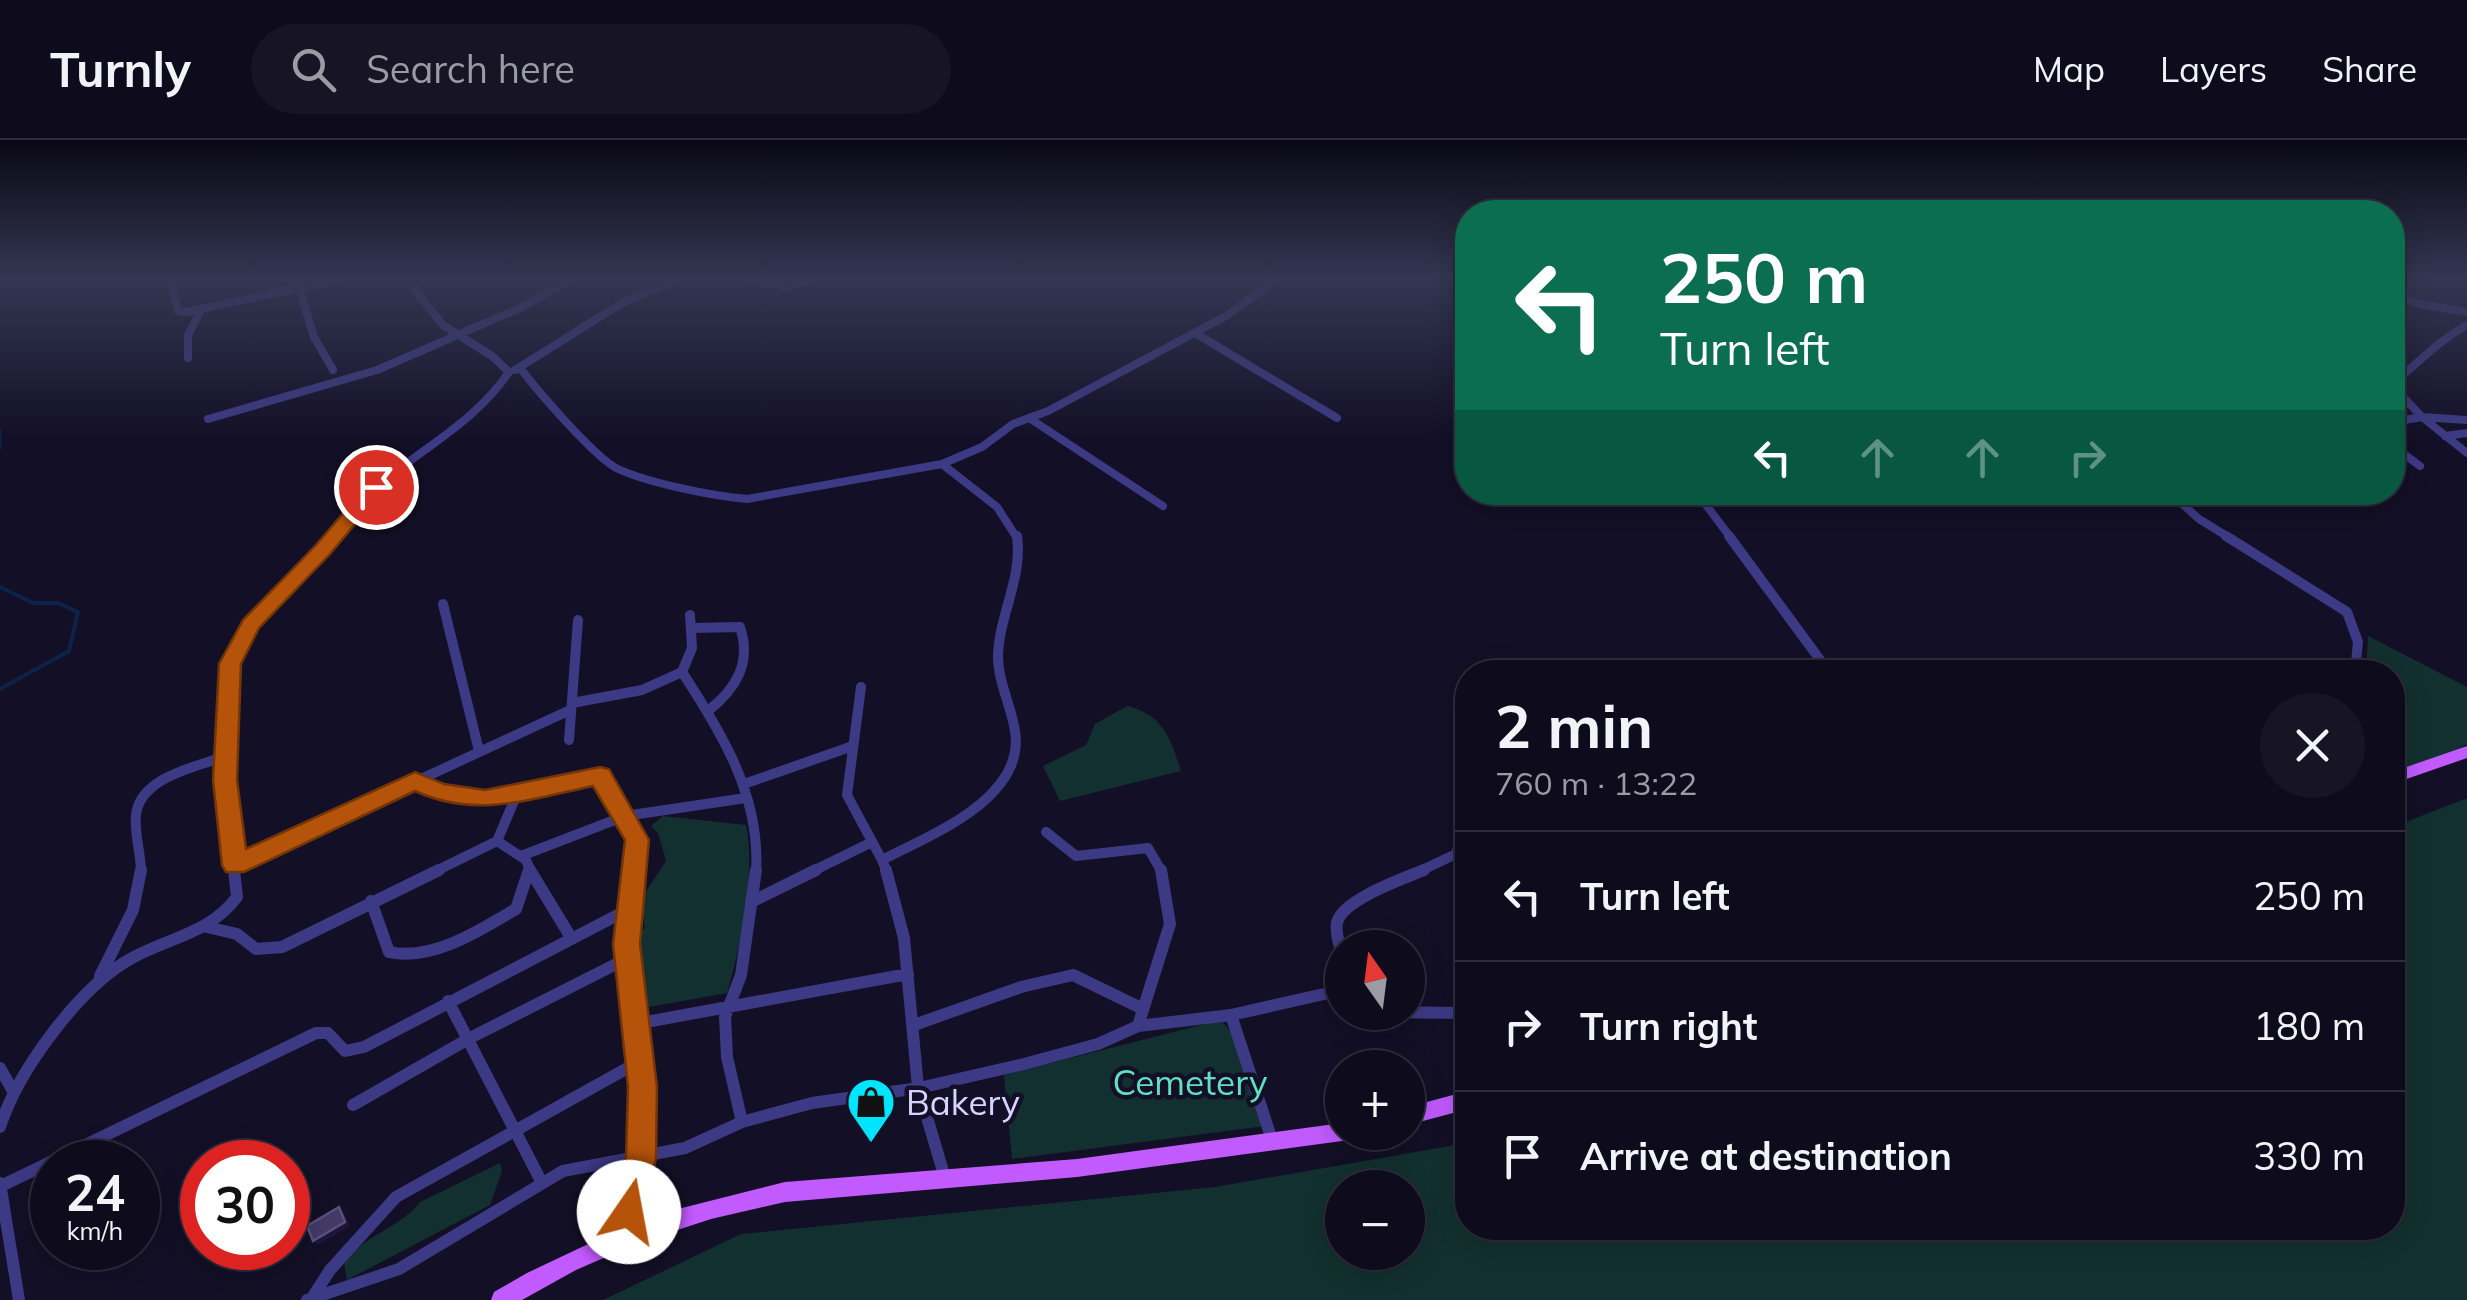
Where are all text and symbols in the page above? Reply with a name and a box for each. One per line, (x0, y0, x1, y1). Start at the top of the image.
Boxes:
search box (251, 24, 951, 114)
text: Turnly (50, 39, 191, 99)
icon: search (286, 42, 341, 97)
text: Search here (366, 45, 575, 93)
text: Map (2033, 47, 2105, 91)
text: Layers (2160, 47, 2267, 91)
text: Share (2322, 47, 2417, 91)
text: 250 m (1660, 233, 1868, 321)
icon: left (1495, 240, 1625, 370)
text: Turn left (1660, 320, 1829, 376)
icon: left (1745, 430, 1800, 485)
icon: ahead (1850, 430, 1905, 485)
icon: ahead (1955, 430, 2010, 485)
icon: right (2060, 430, 2115, 485)
pin (334, 445, 419, 530)
icon: arrive (349, 460, 404, 515)
text: 2 min (1495, 688, 1653, 763)
button: close (2260, 693, 2365, 798)
text: 760 m · 13:22 (1495, 763, 1697, 803)
icon: left (1495, 869, 1550, 924)
text: Turn left (1580, 872, 1730, 920)
text: 250 m (2253, 872, 2365, 920)
north arrow (1325, 930, 1425, 1030)
map controls (1325, 930, 1425, 1270)
icon: right (1495, 999, 1550, 1054)
text: Turn right (1580, 1002, 1757, 1050)
text: 180 m (2253, 1002, 2365, 1050)
button: + (1325, 1050, 1425, 1150)
park label: Cemetery (1113, 1060, 1268, 1104)
shop icon: Bakery (845, 1076, 897, 1144)
place label: Bakery (906, 1080, 1020, 1124)
icon: arrive (1495, 1129, 1550, 1184)
text: Arrive at destination (1580, 1132, 1952, 1180)
text: 330 m (2253, 1132, 2365, 1180)
speed limit sign: 30 (180, 1140, 310, 1270)
position arrow (577, 1160, 681, 1264)
text: 24 (65, 1161, 125, 1224)
button: − (1325, 1170, 1425, 1270)
text: km/h (67, 1215, 123, 1246)

